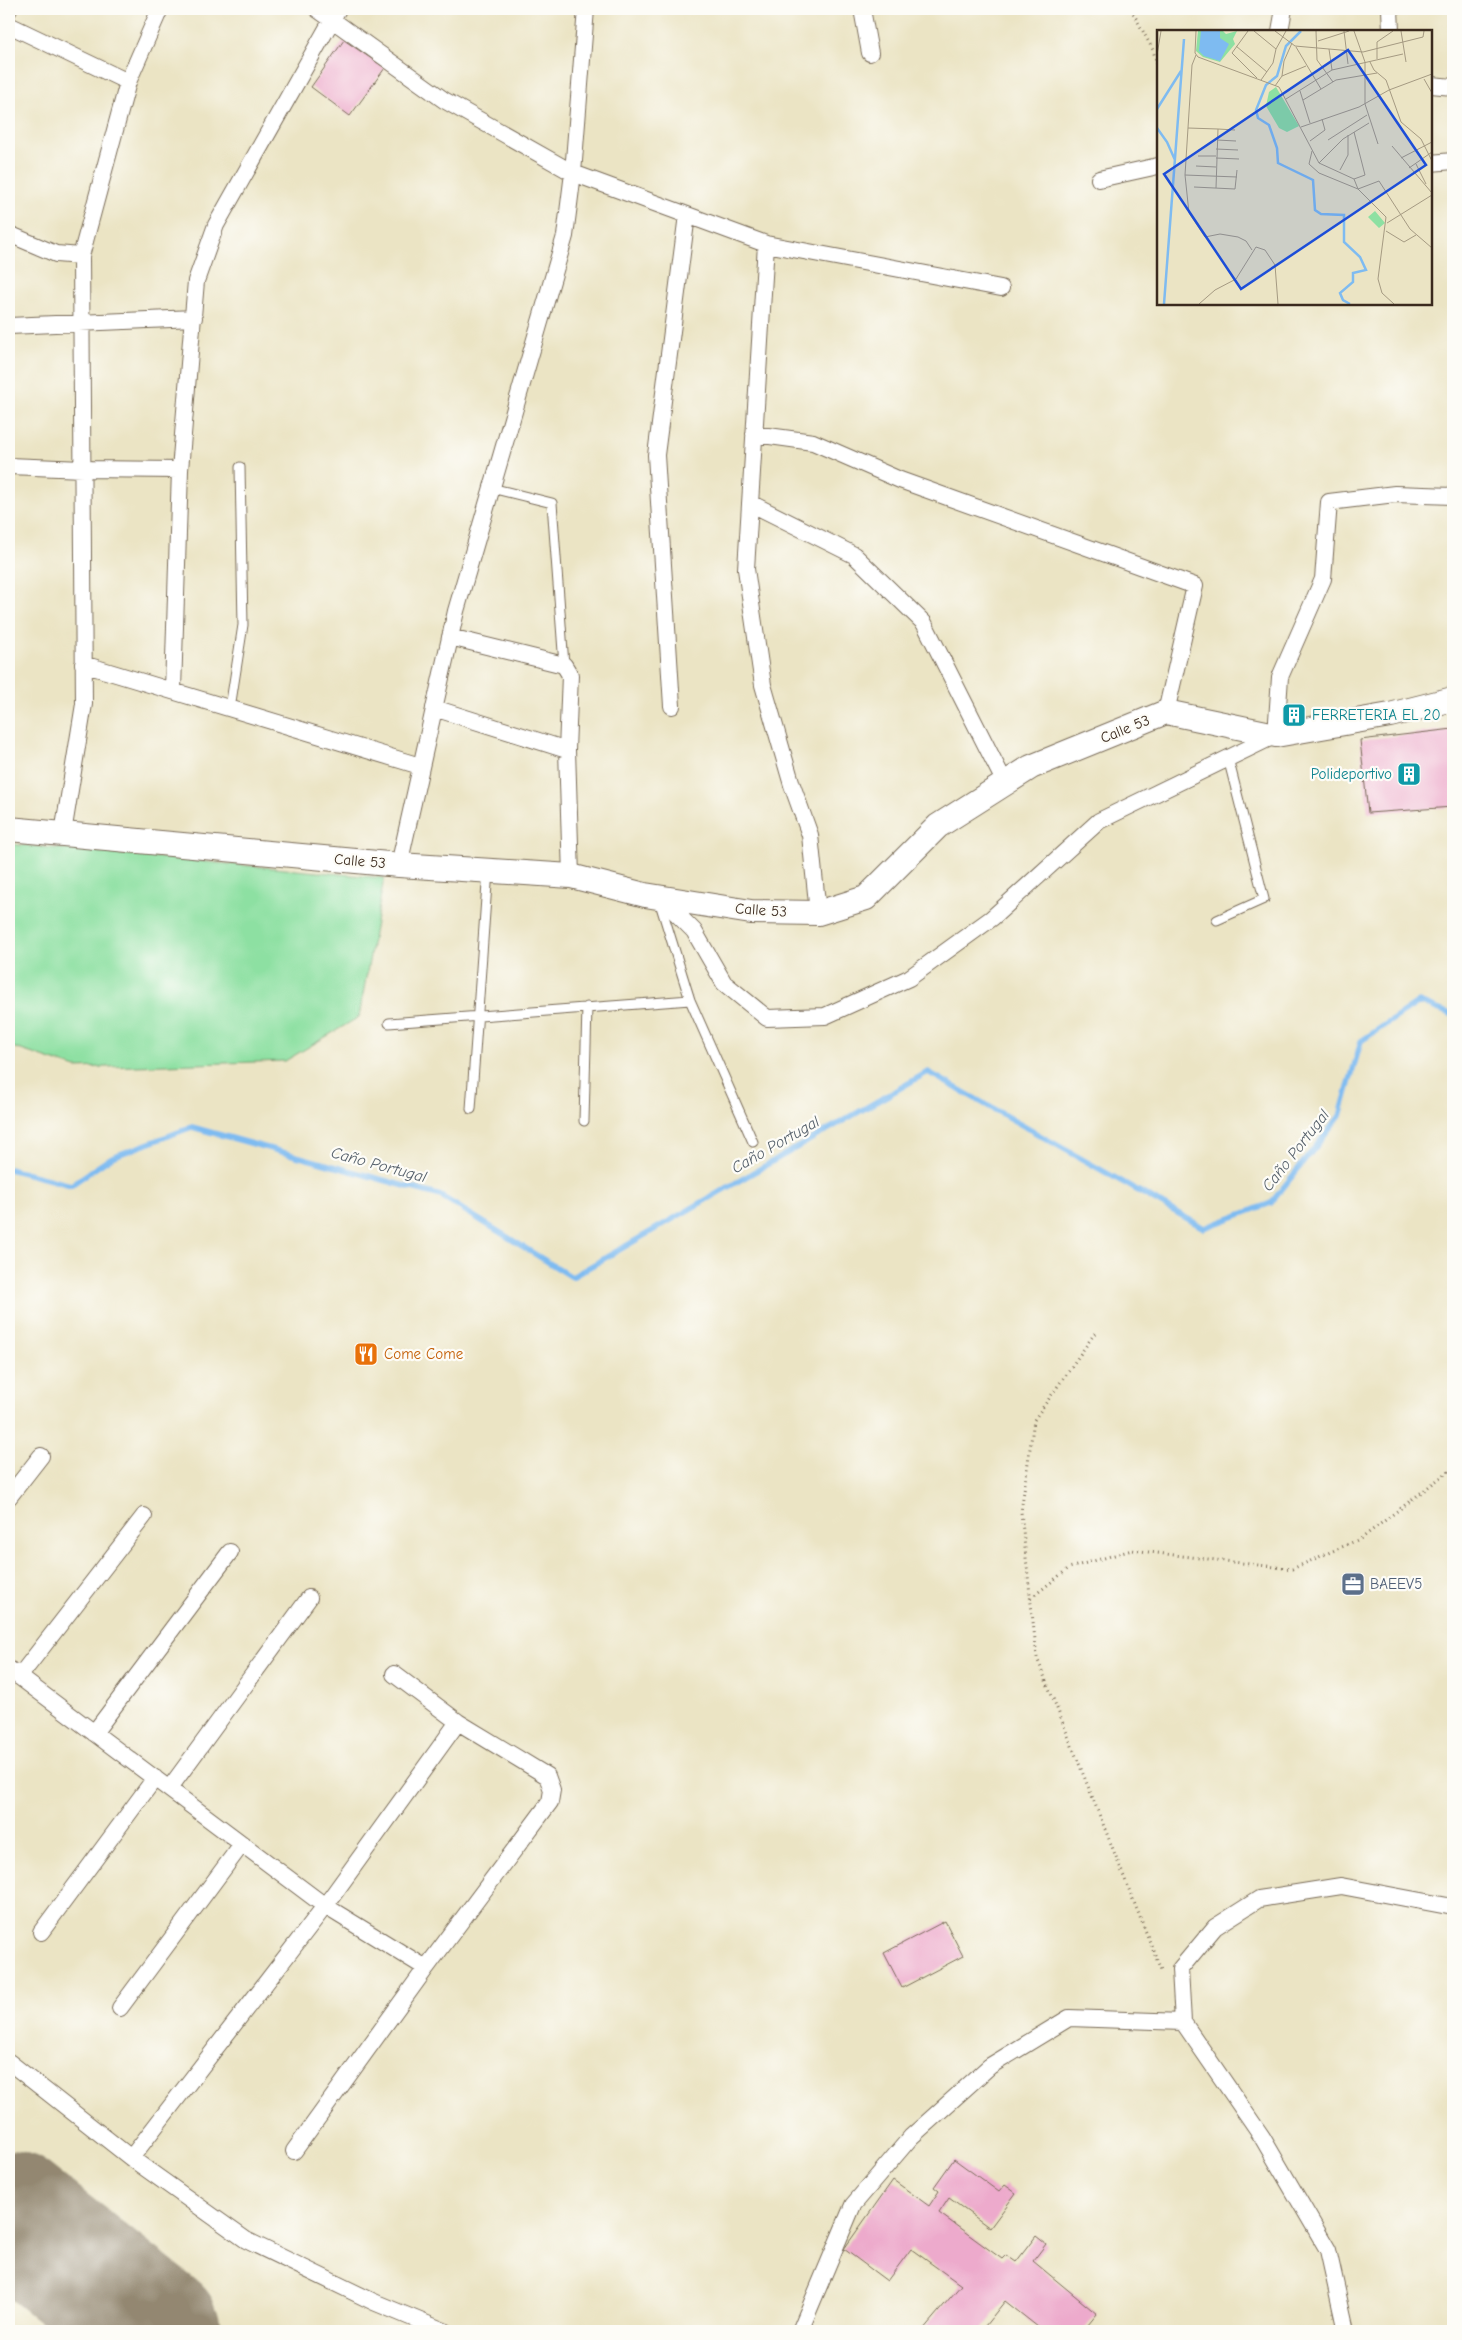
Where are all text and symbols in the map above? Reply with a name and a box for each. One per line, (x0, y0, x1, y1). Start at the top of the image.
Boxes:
inset map (1157, 30, 1432, 305)
building icon: FERRETERIA EL 20 (1281, 702, 1307, 728)
place label: FERRETERIA EL 20 (1312, 706, 1441, 724)
street label: Calle 53 (1098, 711, 1152, 747)
building icon: Polideportivo (1396, 761, 1422, 787)
place label: Polideportivo (1311, 765, 1392, 783)
street label: Calle 53 (333, 850, 387, 872)
street label: Calle 53 (735, 899, 787, 921)
water label: Caño Portugal (1259, 1106, 1333, 1195)
water label: Caño Portugal (729, 1112, 823, 1177)
water label: Caño Portugal (329, 1144, 429, 1186)
restaurant icon: Come Come (353, 1341, 379, 1367)
place label: Come Come (384, 1345, 464, 1363)
office icon: BAEEV5 (1340, 1571, 1366, 1597)
place label: BAEEV5 (1370, 1575, 1422, 1593)

